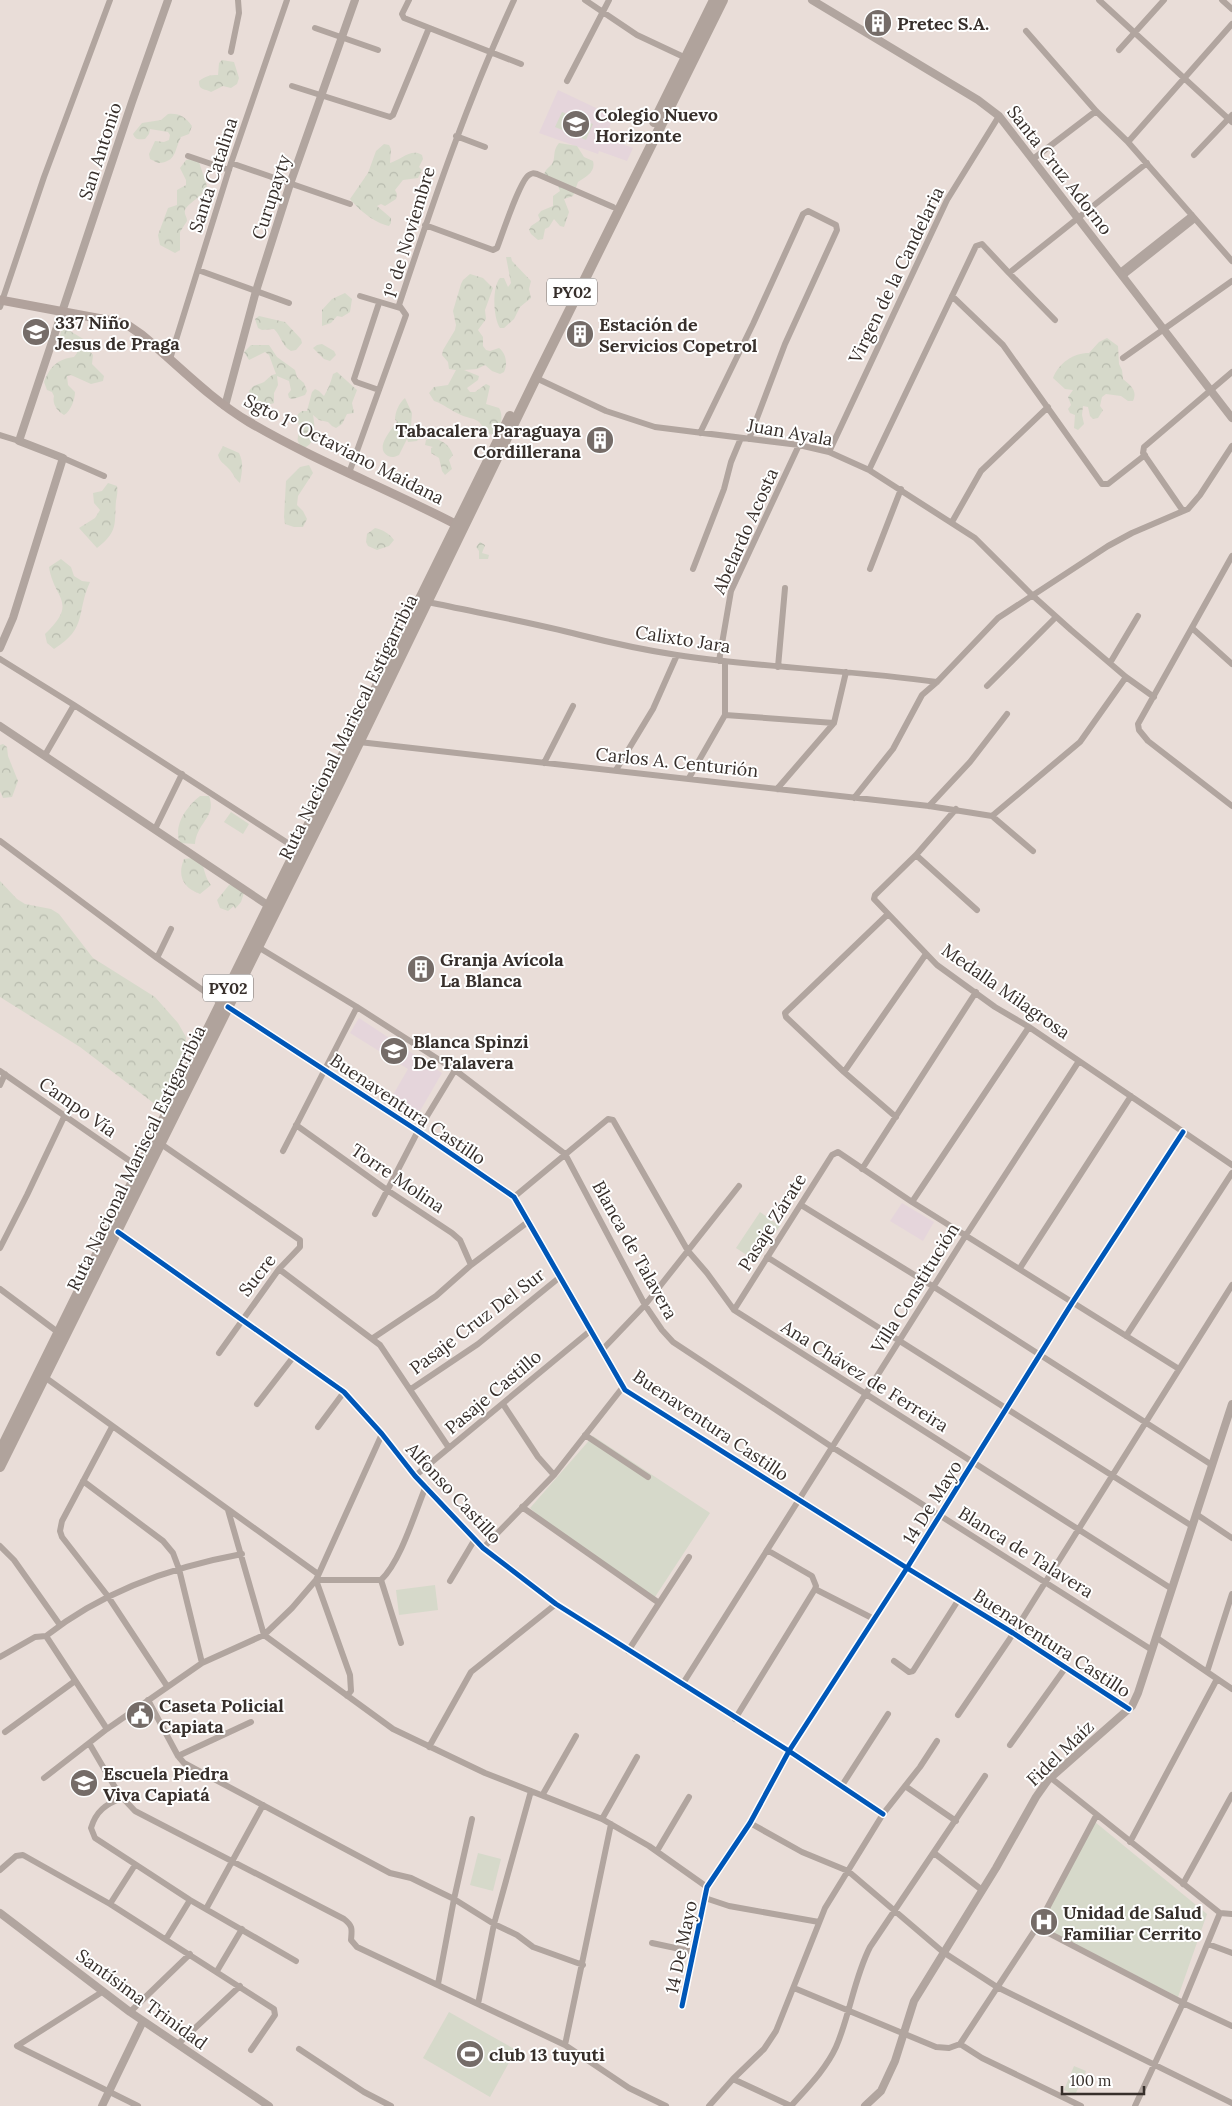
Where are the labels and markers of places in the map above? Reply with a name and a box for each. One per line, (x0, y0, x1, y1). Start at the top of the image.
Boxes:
building icon: Pretec S.A. (863, 8, 893, 38)
place label: Pretec S.A. (897, 12, 989, 35)
place label: Colegio Nuevo Horizonte (595, 103, 718, 147)
school or university icon: Colegio Nuevo Horizonte (561, 109, 591, 139)
place label: 337 Niño Jesus de Praga (55, 311, 180, 355)
place label: Estación de Servicios Copetrol (599, 313, 758, 357)
school or university icon: 337 Niño Jesus de Praga (21, 317, 51, 347)
building icon: Estación de Servicios Copetrol (565, 319, 595, 349)
place label: Tabacalera Paraguaya Cordillerana (396, 419, 582, 463)
building icon: Tabacalera Paraguaya Cordillerana (585, 425, 615, 455)
place label: Granja Avícola La Blanca (440, 948, 564, 992)
building icon: Granja Avícola La Blanca (406, 954, 436, 984)
place label: Blanca Spinzi De Talavera (413, 1030, 529, 1074)
school or university icon: Blanca Spinzi De Talavera (379, 1036, 409, 1066)
place label: Caseta Policial Capiata (159, 1694, 284, 1738)
public building icon: Caseta Policial Capiata (125, 1700, 155, 1730)
place label: Escuela Piedra Viva Capiatá (103, 1762, 229, 1806)
school or university icon: Escuela Piedra Viva Capiatá (69, 1768, 99, 1798)
place label: Unidad de Salud Familiar Cerrito (1063, 1901, 1202, 1945)
hospital icon: Unidad de Salud Familiar Cerrito (1029, 1907, 1059, 1937)
sports icon: club 13 tuyuti (455, 2039, 485, 2069)
place label: club 13 tuyuti (489, 2043, 605, 2066)

